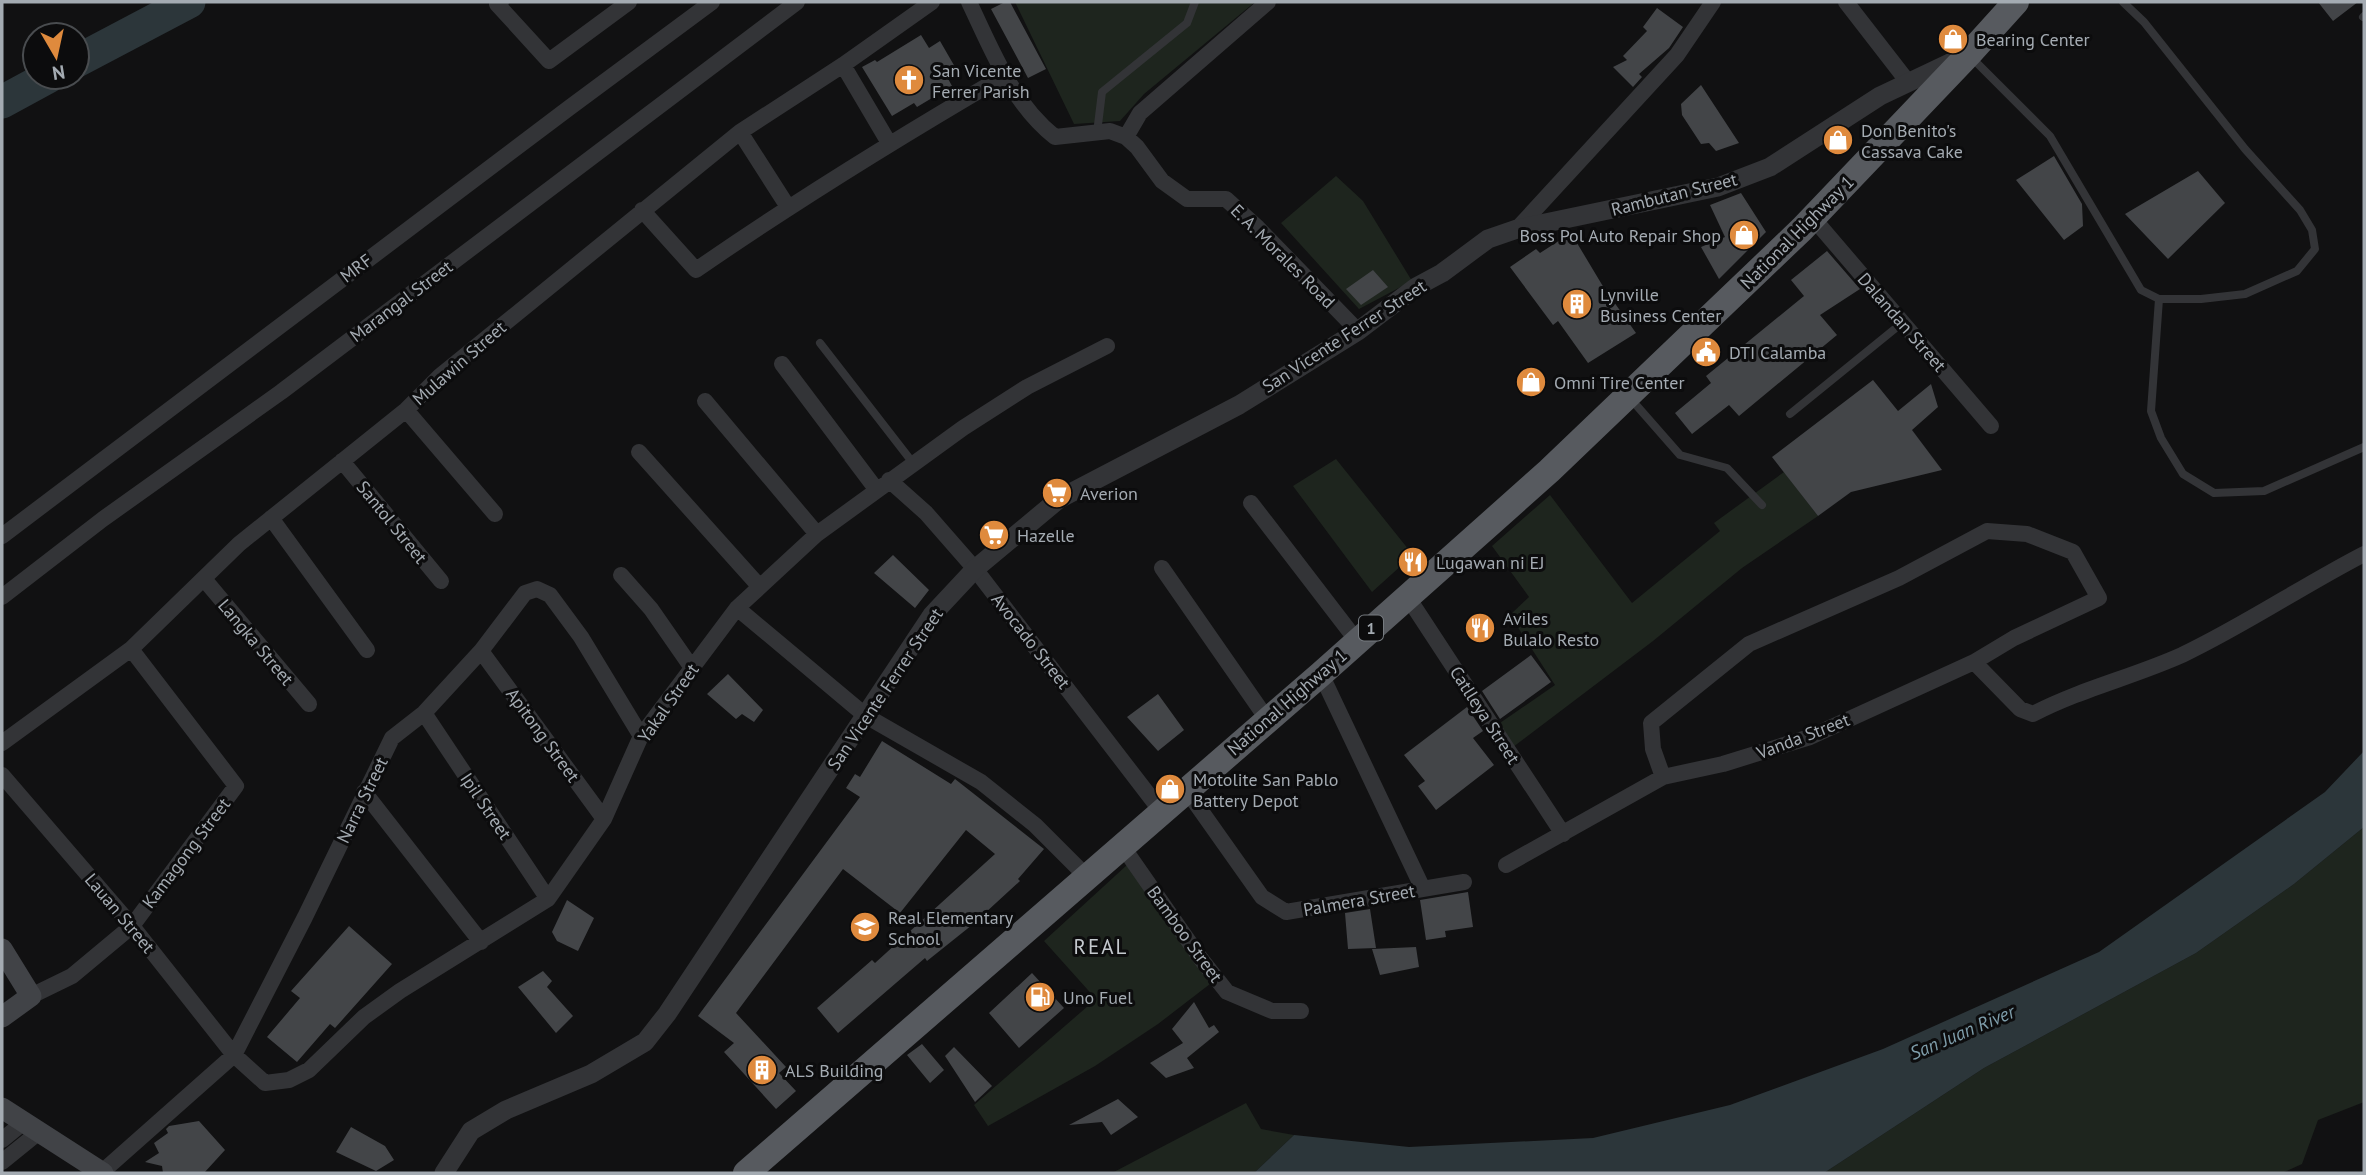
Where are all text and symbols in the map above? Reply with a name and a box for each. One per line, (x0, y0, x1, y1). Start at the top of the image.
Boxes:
north arrow (21, 21, 91, 91)
shop icon: Bearing Center (1936, 22, 1970, 56)
place label: Bearing Center (1976, 28, 2090, 51)
place label: San Vicente Ferrer Parish (932, 59, 1030, 103)
text: N (51, 60, 67, 86)
church icon: San Vicente Ferrer Parish (892, 63, 926, 97)
place label: Don Benito's Cassava Cake (1861, 119, 1963, 163)
shop icon: Don Benito's Cassava Cake (1821, 123, 1855, 157)
street label: Rambutan Street (1609, 167, 1739, 221)
street label: National Highway 1 (1735, 170, 1859, 294)
street label: E. A. Morales Road (1226, 199, 1340, 313)
shop icon: Boss Pol Auto Repair Shop (1727, 218, 1761, 252)
place label: Boss Pol Auto Repair Shop (1520, 224, 1721, 247)
street label: MRF (335, 249, 377, 287)
street label: Marangal Street (345, 255, 457, 347)
street label: Dalandan Street (1853, 268, 1951, 376)
street label: San Vicente Ferrer Street (1258, 274, 1430, 398)
place label: Lynville Business Center (1600, 283, 1721, 327)
building icon: Lynville Business Center (1560, 287, 1594, 321)
street label: Mulawin Street (407, 316, 511, 410)
public building icon: DTI Calamba (1689, 335, 1723, 369)
place label: DTI Calamba (1729, 341, 1826, 364)
shop icon: Omni Tire Center (1514, 365, 1548, 399)
place label: Omni Tire Center (1554, 371, 1685, 394)
street label: Santol Street (352, 476, 432, 568)
supermarket icon: Averion (1040, 476, 1074, 510)
place label: Averion (1080, 482, 1138, 505)
supermarket icon: Hazelle (977, 518, 1011, 552)
place label: Hazelle (1017, 524, 1075, 547)
restaurant icon: Lugawan ni EJ (1396, 545, 1430, 579)
place label: Lugawan ni EJ (1436, 551, 1544, 574)
street label: Avocado Street (986, 589, 1076, 693)
street label: Langka Street (213, 594, 299, 690)
street label: San Vicente Ferrer Street (822, 603, 948, 775)
place label: Aviles Bulalo Resto (1503, 607, 1599, 651)
restaurant icon: Aviles Bulalo Resto (1463, 611, 1497, 645)
road number: 1 (1359, 615, 1383, 640)
street label: National Highway 1 (1222, 644, 1352, 760)
street label: Yakal Street (632, 659, 704, 747)
street label: Catlleya Street (1445, 662, 1525, 768)
street label: Apitong Street (501, 683, 585, 787)
street label: Vanda Street (1752, 708, 1853, 765)
street label: Narra Street (331, 753, 393, 847)
street label: Ipil Street (455, 768, 517, 844)
place label: Motolite San Pablo Battery Depot (1193, 768, 1339, 812)
shop icon: Motolite San Pablo Battery Depot (1153, 772, 1187, 806)
street label: Kamagong Street (137, 793, 235, 913)
street label: Lauan Street (80, 868, 160, 958)
street label: Palmera Street (1301, 879, 1417, 921)
street label: Bamboo Street (1142, 881, 1228, 987)
place label: Real Elementary School (888, 906, 1014, 950)
school or university icon: Real Elementary School (848, 910, 882, 944)
district label: REAL (1074, 933, 1128, 960)
fuel station icon: Uno Fuel (1023, 980, 1057, 1014)
place label: Uno Fuel (1063, 986, 1133, 1009)
water label: San Juan River (1906, 998, 2020, 1065)
building icon: ALS Building (745, 1053, 779, 1087)
place label: ALS Building (785, 1059, 884, 1082)

